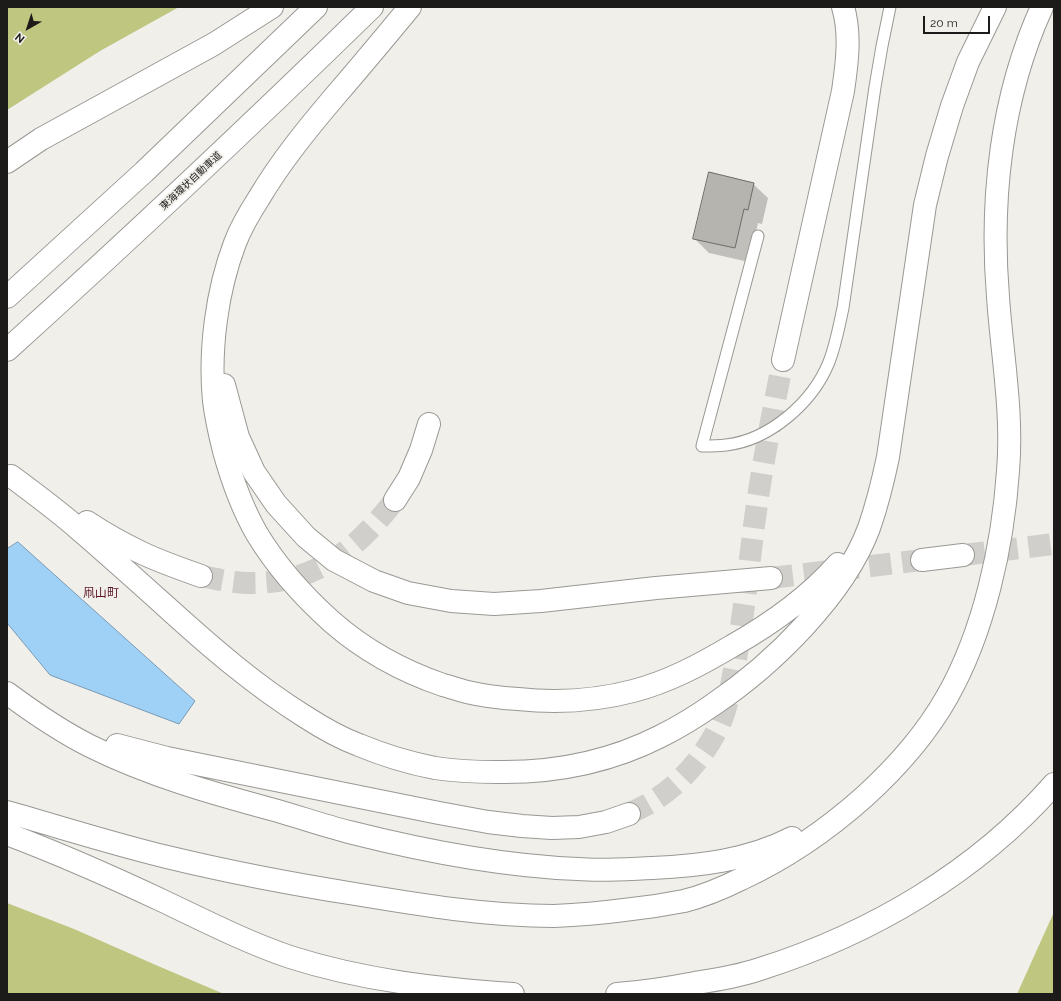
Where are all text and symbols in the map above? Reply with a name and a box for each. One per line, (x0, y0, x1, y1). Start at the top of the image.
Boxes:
north arrow (8, 8, 48, 48)
scale bar (925, 8, 992, 34)
text: 20 m (930, 16, 958, 30)
text: N (13, 30, 27, 45)
street label: 東海環状自動車道 (158, 149, 224, 213)
district label: 凧山町 (83, 586, 119, 600)

